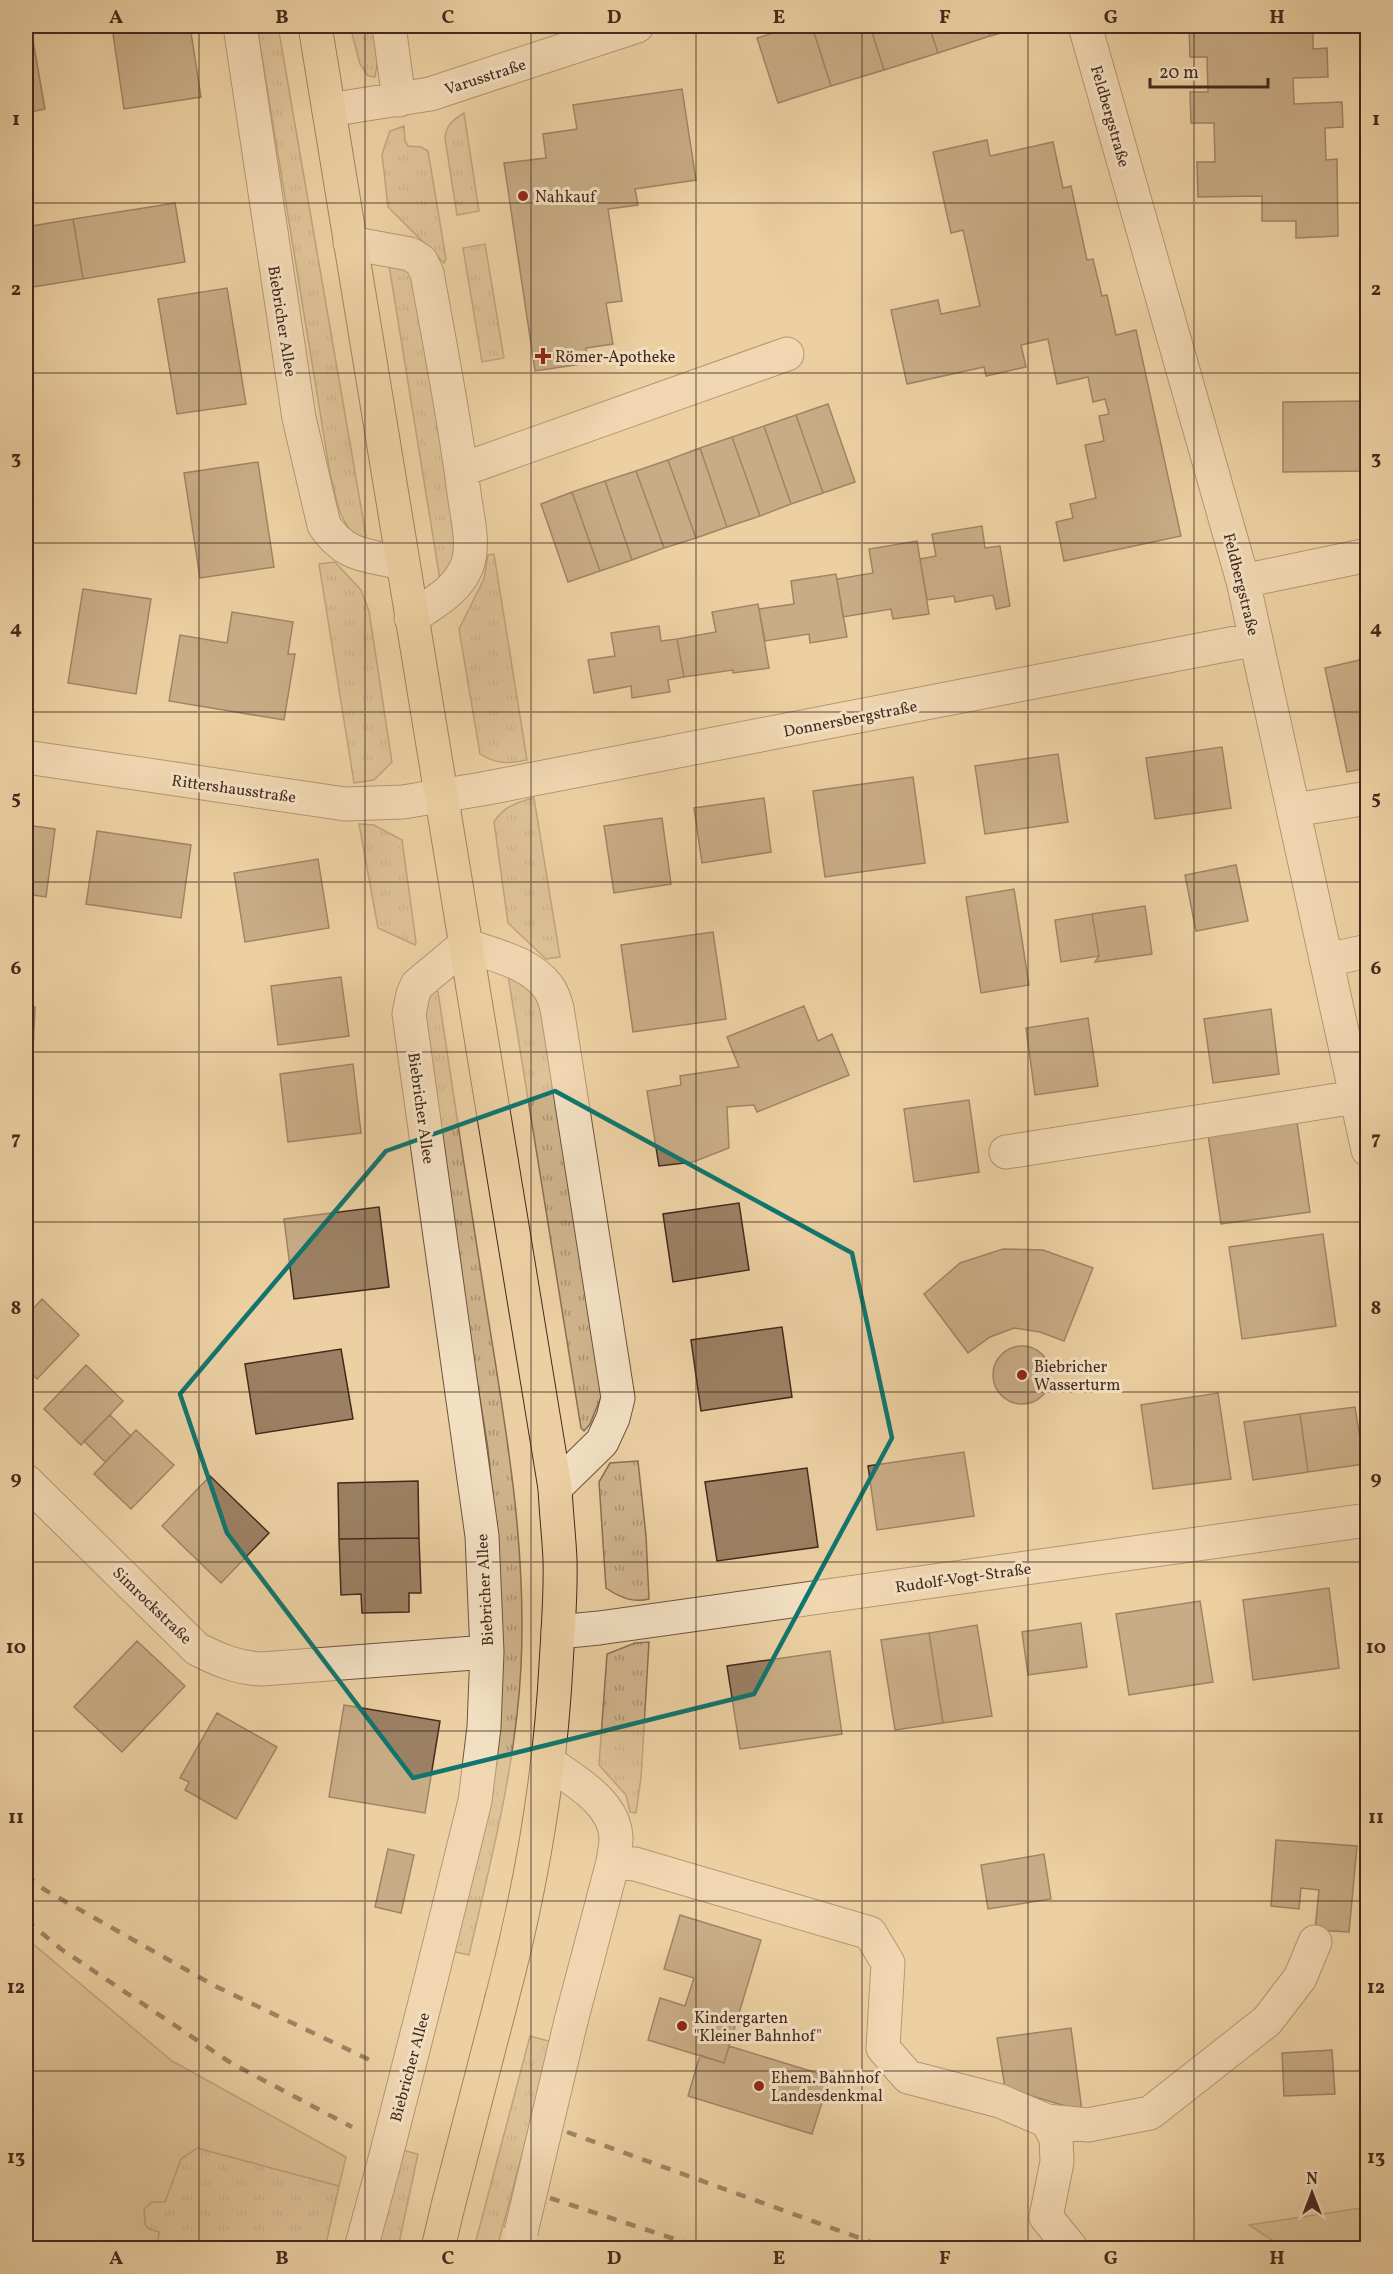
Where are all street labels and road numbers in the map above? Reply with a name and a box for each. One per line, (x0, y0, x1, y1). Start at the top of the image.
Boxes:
street label: Varusstraße (442, 54, 529, 101)
street label: Feldbergstraße (1084, 63, 1134, 170)
street label: Biebricher Allee (261, 264, 301, 379)
street label: Feldbergstraße (1217, 531, 1263, 638)
street label: Donnersbergstraße (782, 696, 919, 744)
street label: Rittershausstraße (170, 770, 297, 810)
street label: Biebricher Allee (401, 1051, 439, 1165)
street label: Biebricher Allee (472, 1533, 500, 1647)
street label: Rudolf-Vogt-Straße (894, 1559, 1033, 1599)
street label: Simrockstraße (107, 1563, 196, 1650)
street label: Biebricher Allee (386, 2010, 436, 2125)

